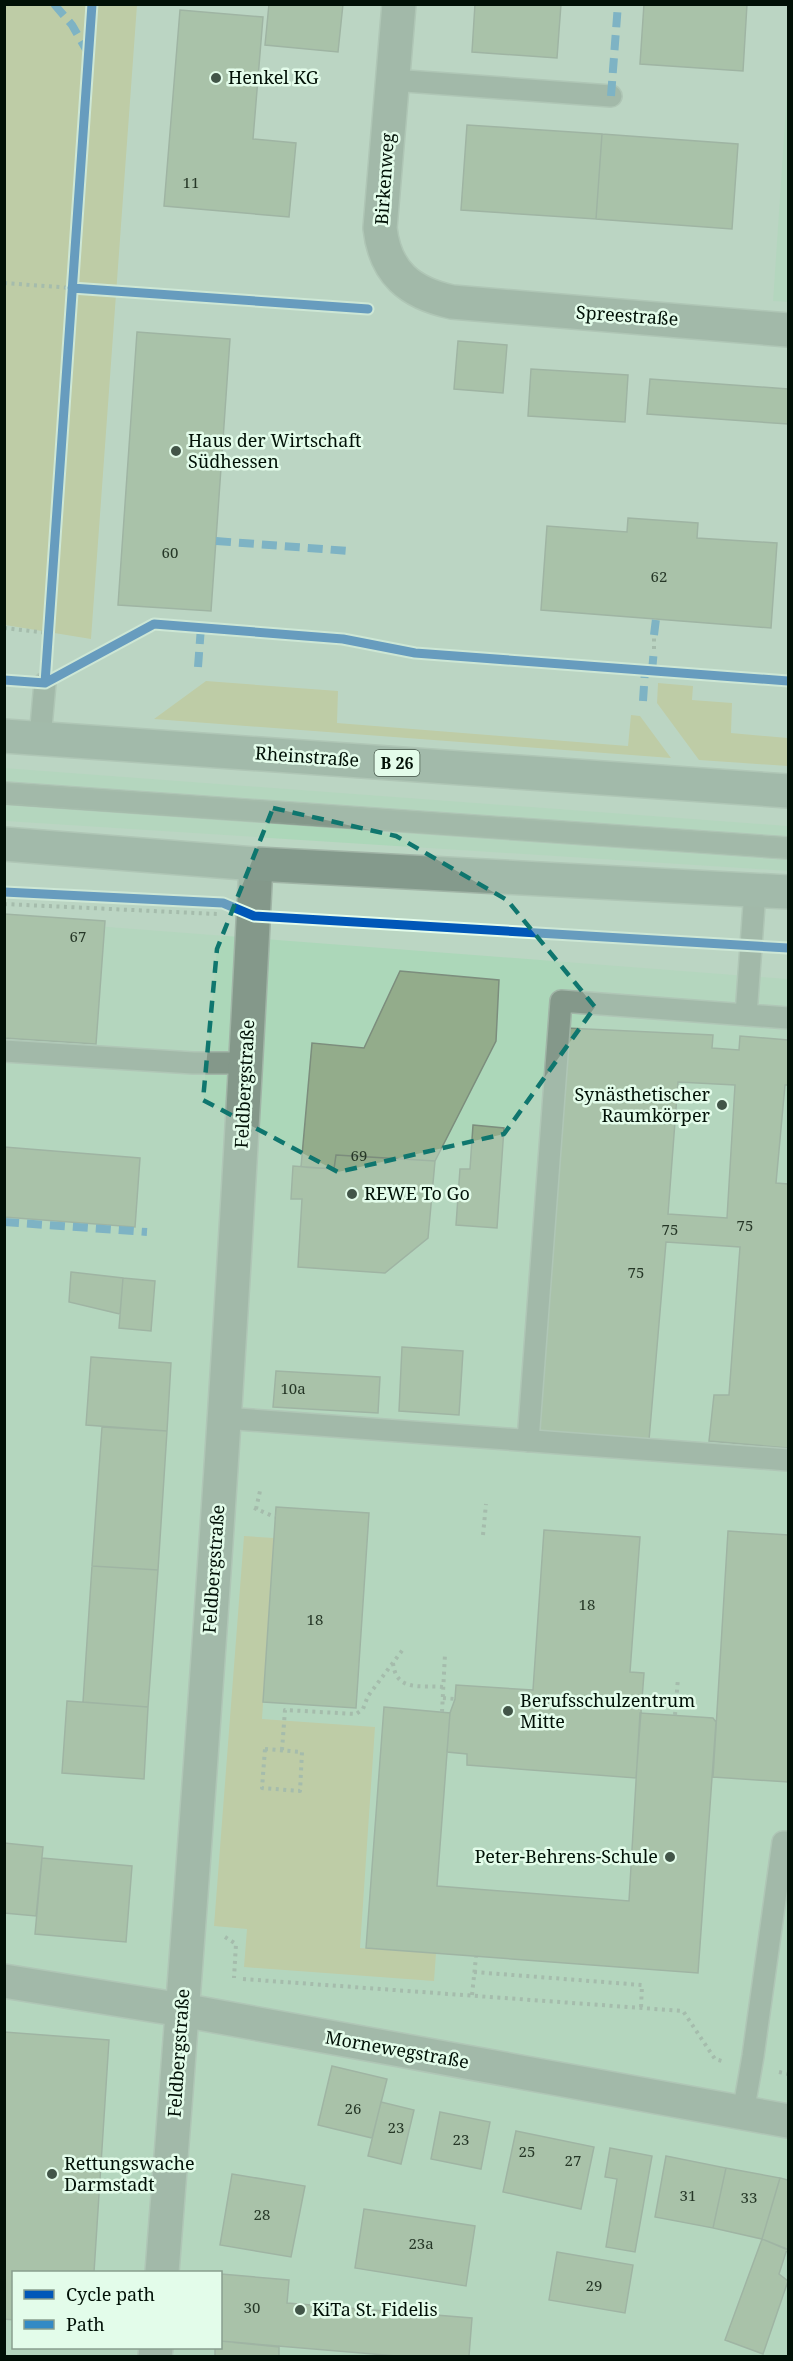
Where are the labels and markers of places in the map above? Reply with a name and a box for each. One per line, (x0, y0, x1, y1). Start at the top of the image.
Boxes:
place label: Henkel KG (228, 65, 319, 89)
marker: Henkel KG (209, 71, 223, 85)
place label: Haus der Wirtschaft Südhessen (188, 428, 361, 473)
marker: Haus der Wirtschaft Südhessen (169, 444, 183, 458)
place label: Synästhetischer Raumkörper (575, 1082, 711, 1127)
marker: Synästhetischer Raumkörper (715, 1098, 729, 1112)
place label: REWE To Go (364, 1181, 470, 1205)
marker: REWE To Go (345, 1187, 359, 1201)
place label: Berufsschulzentrum Mitte (520, 1688, 695, 1733)
marker: Berufsschulzentrum Mitte (501, 1704, 515, 1718)
place label: Peter-Behrens-Schule (475, 1844, 658, 1868)
marker: Peter-Behrens-Schule (663, 1850, 677, 1864)
place label: Rettungswache Darmstadt (64, 2151, 195, 2196)
marker: Rettungswache Darmstadt (45, 2167, 59, 2181)
place label: KiTa St. Fidelis (312, 2297, 438, 2321)
marker: KiTa St. Fidelis (293, 2303, 307, 2317)

